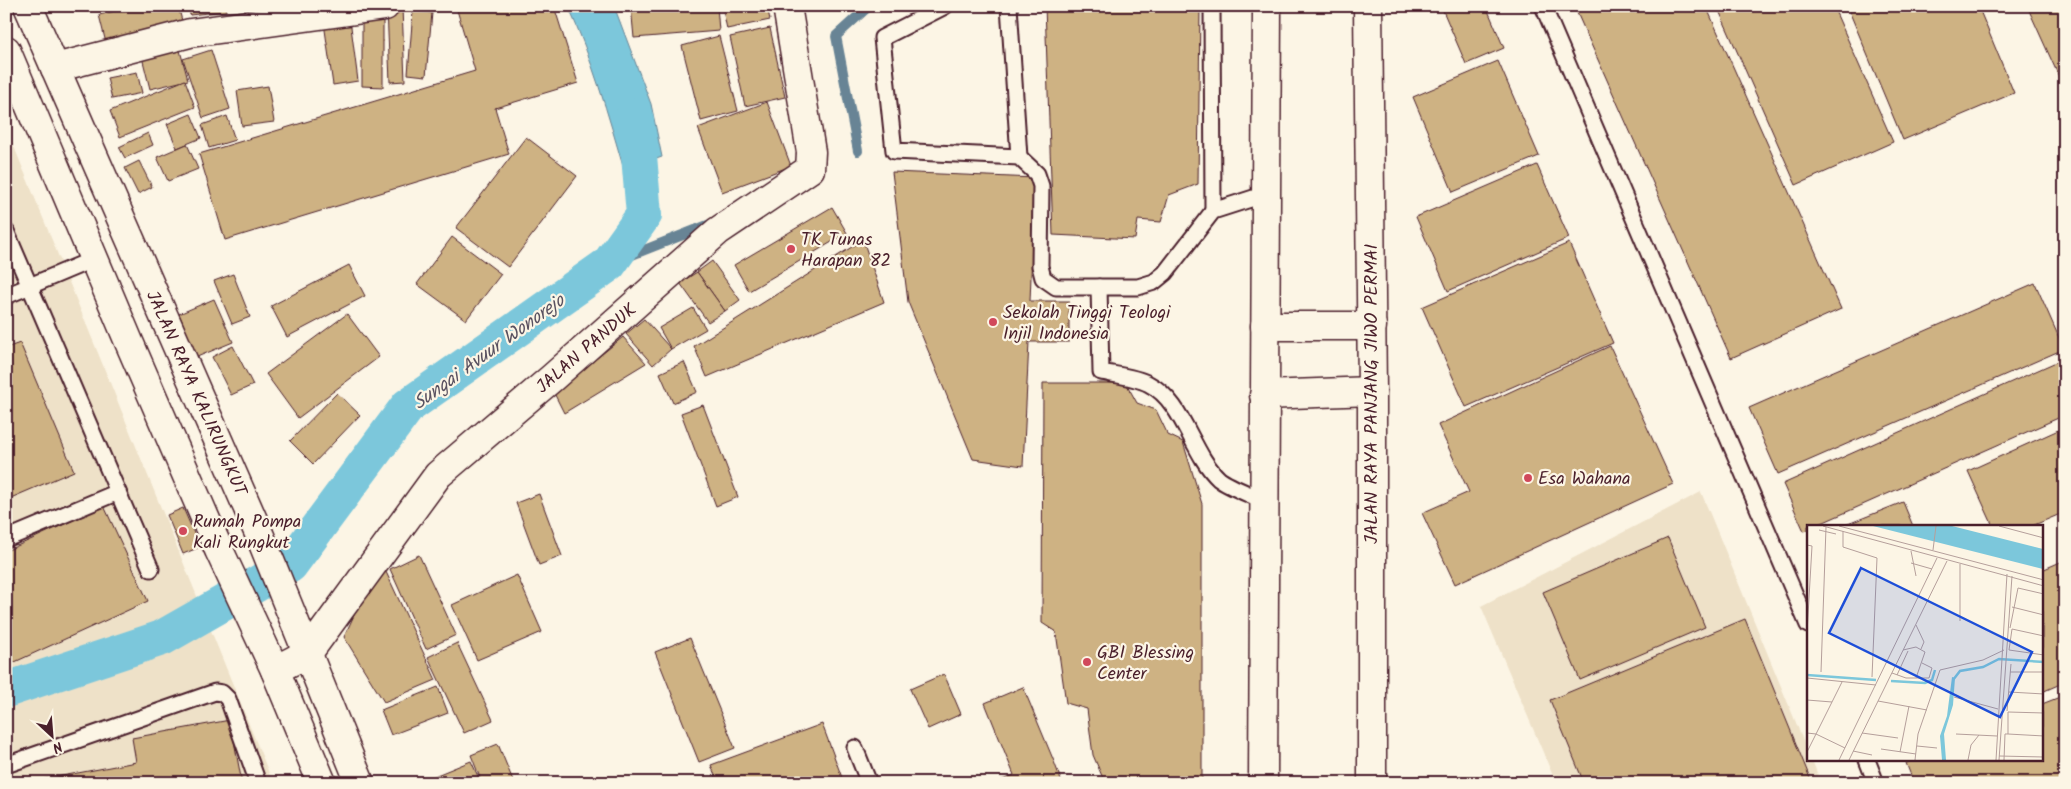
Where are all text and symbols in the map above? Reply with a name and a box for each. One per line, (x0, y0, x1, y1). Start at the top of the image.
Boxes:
place label: TK Tunas Harapan 82 (801, 226, 891, 276)
marker: TK Tunas Harapan 82 (785, 243, 797, 255)
street label: JALAN RAYA PANJANG JIWO PERMAI (1358, 244, 1387, 544)
street label: JALAN RAYA KALIRUNGKUT (137, 286, 255, 502)
water label: Sungai Avuur Wonorejo (407, 286, 573, 418)
street label: JALAN PANDUK (530, 297, 644, 401)
place label: Sekolah Tinggi Teologi Injil Indonesia (1003, 299, 1171, 349)
marker: Sekolah Tinggi Teologi Injil Indonesia (987, 316, 999, 328)
place label: Esa Wahana (1538, 465, 1631, 494)
marker: Esa Wahana (1522, 472, 1534, 484)
place label: Rumah Pompa Kali Rungkut (193, 508, 301, 558)
marker: Rumah Pompa Kali Rungkut (177, 525, 189, 537)
inset map (1807, 525, 2044, 762)
place label: GBI Blessing Center (1097, 639, 1194, 689)
marker: GBI Blessing Center (1081, 656, 1093, 668)
north arrow (28, 712, 78, 762)
text: N (48, 735, 66, 759)

